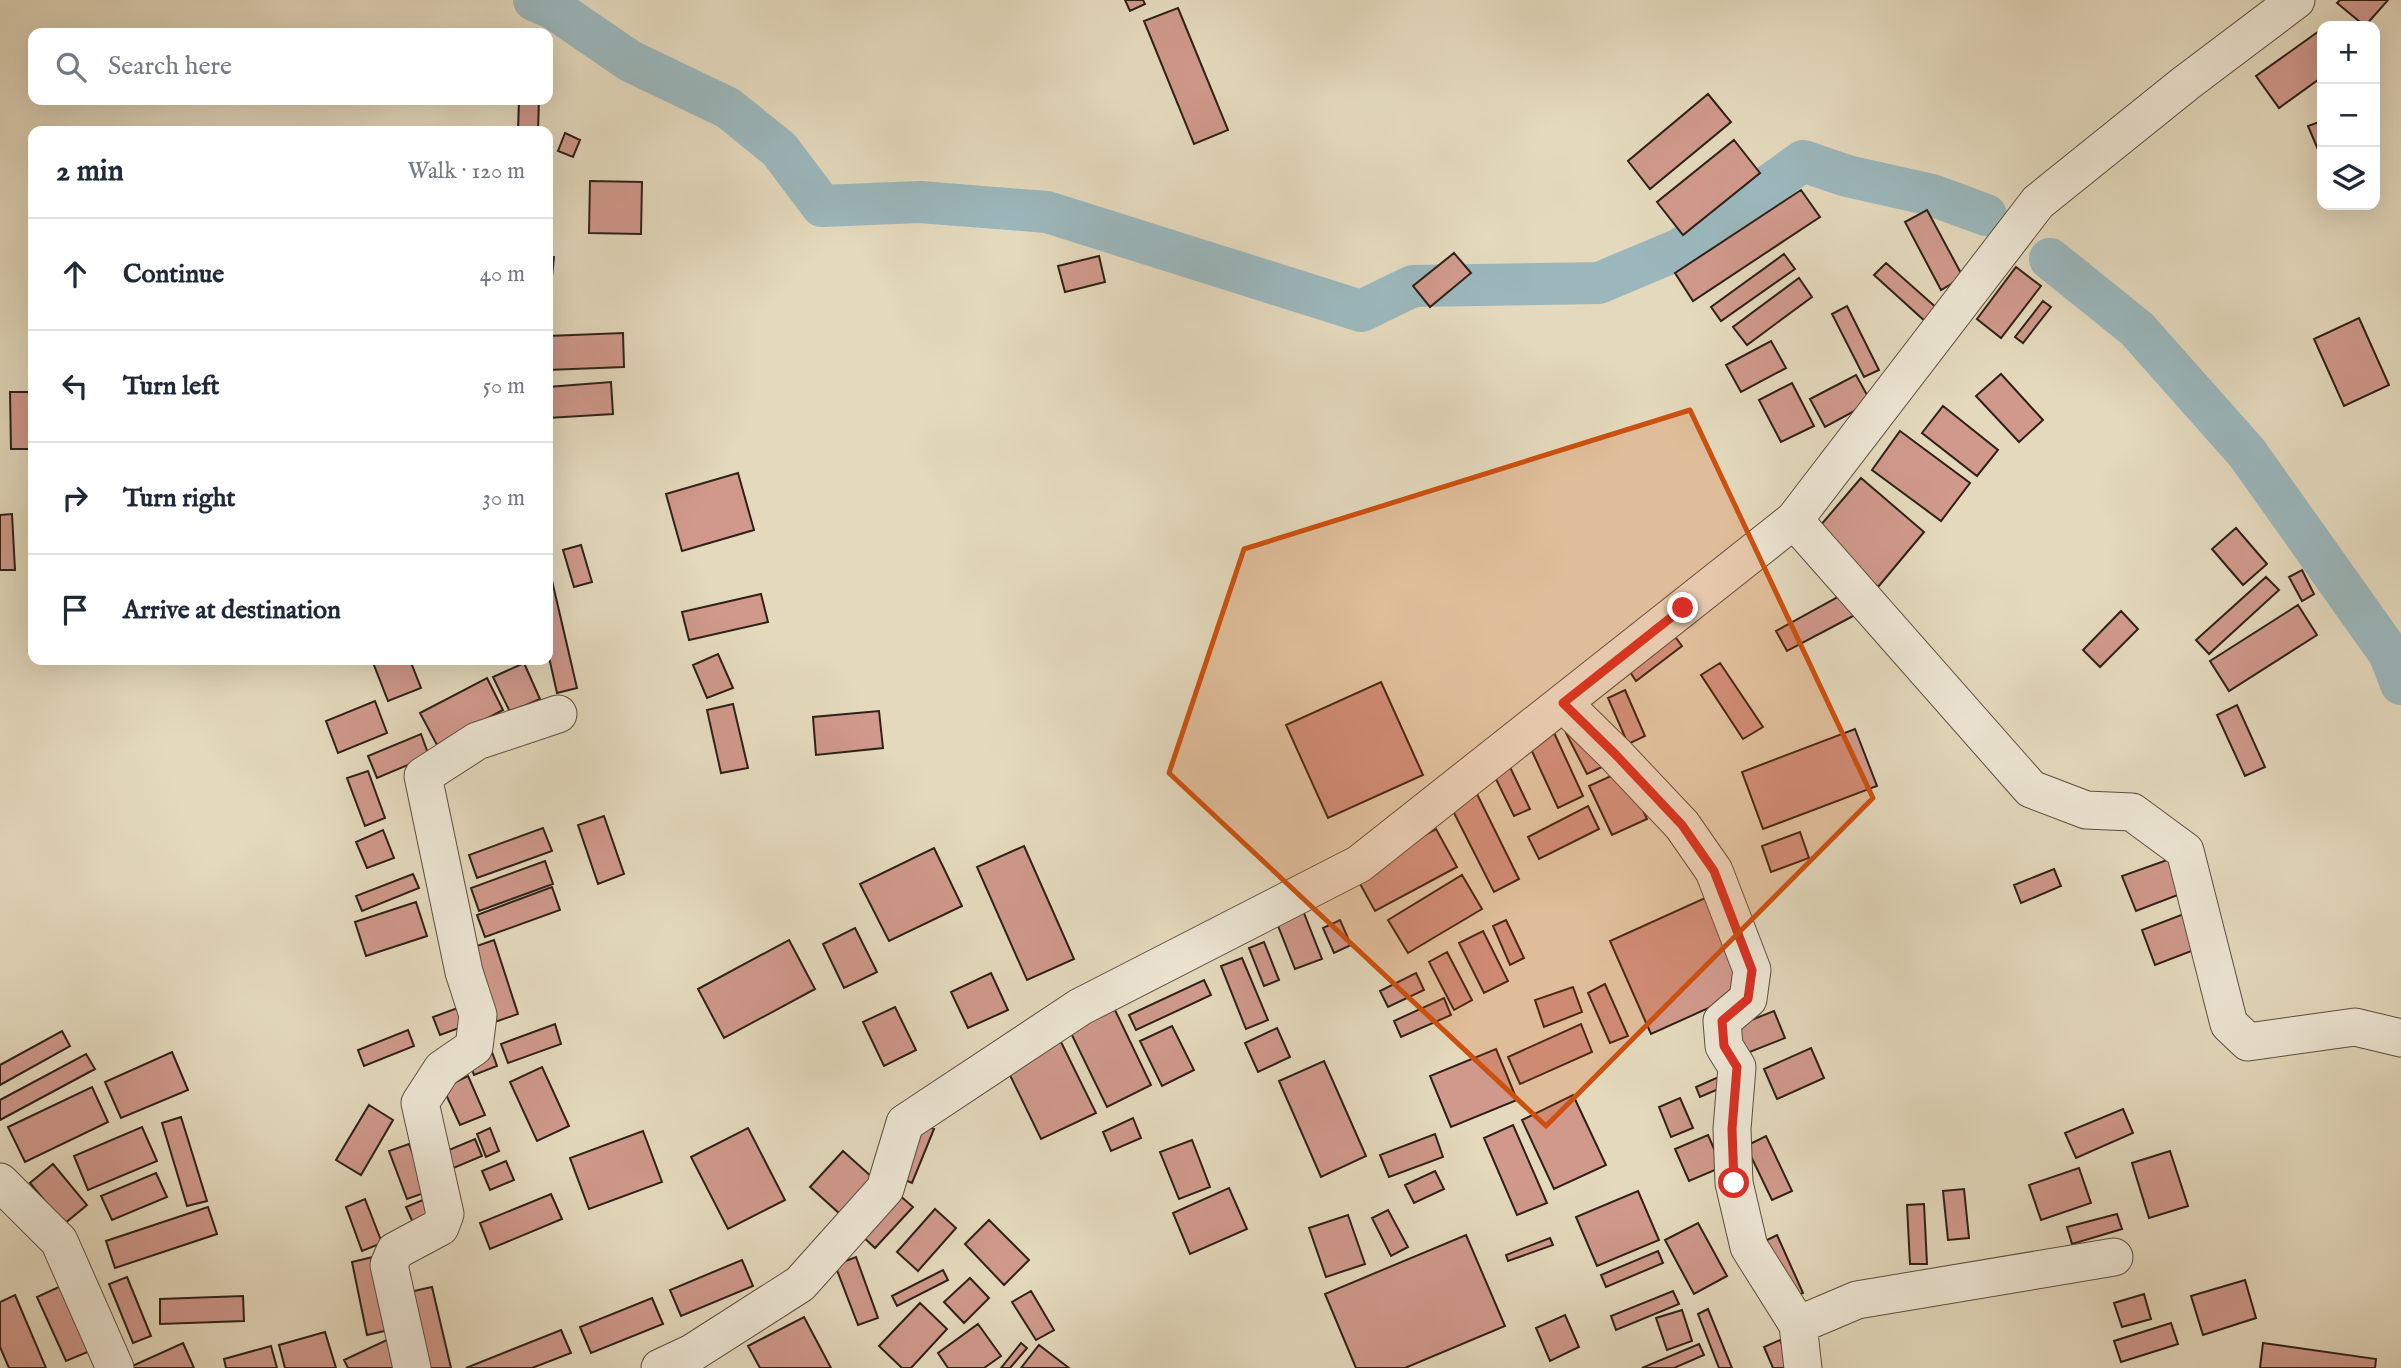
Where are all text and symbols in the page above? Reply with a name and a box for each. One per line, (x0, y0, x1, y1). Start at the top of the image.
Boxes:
map controls (2317, 21, 2380, 210)
button: + (2317, 21, 2380, 84)
search box (28, 28, 553, 105)
icon: search (52, 48, 90, 86)
text: Search here (108, 50, 232, 83)
button: − (2317, 84, 2380, 147)
button: layers (2317, 147, 2380, 210)
text: 2 min (56, 153, 124, 191)
text: Walk · 120 m (407, 157, 525, 186)
icon: ahead (56, 255, 94, 293)
text: Continue (123, 258, 224, 291)
text: 40 m (480, 260, 525, 289)
icon: left (56, 367, 94, 405)
text: Turn left (123, 370, 220, 403)
text: 50 m (483, 372, 525, 401)
icon: right (56, 479, 94, 517)
text: Turn right (123, 482, 236, 515)
text: 30 m (482, 484, 525, 513)
icon: arrive (56, 591, 94, 629)
route end (1667, 592, 1698, 623)
text: Arrive at destination (123, 594, 341, 627)
route start (1718, 1167, 1749, 1198)

